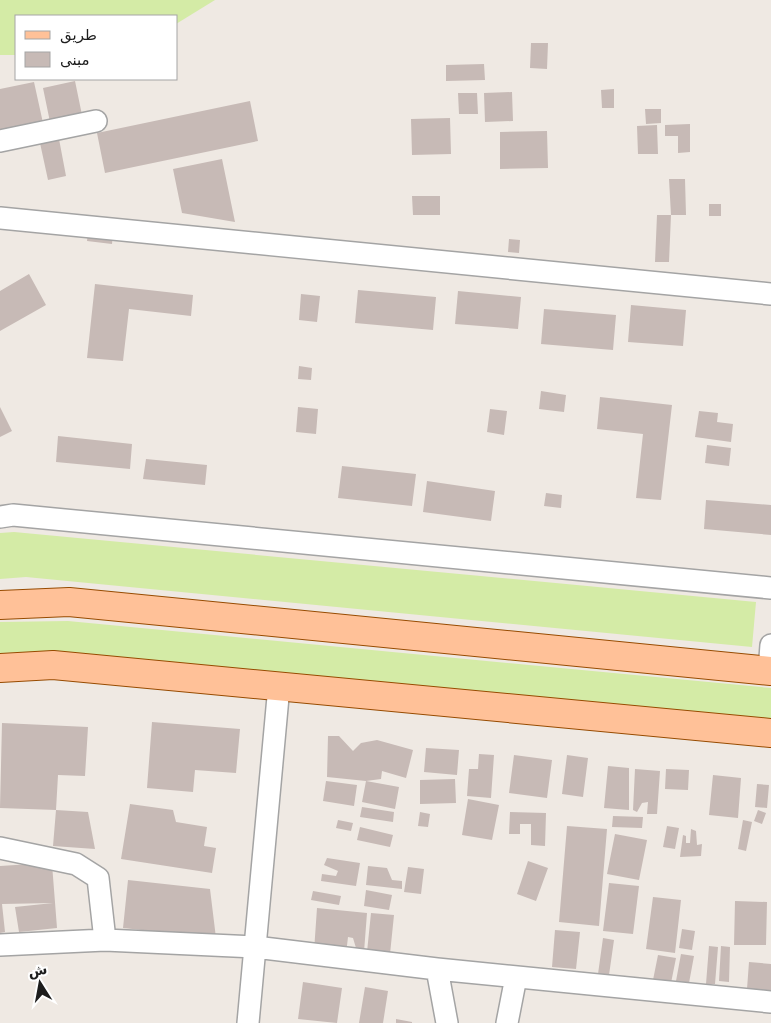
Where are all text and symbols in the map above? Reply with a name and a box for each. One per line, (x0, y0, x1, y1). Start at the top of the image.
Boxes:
legend (15, 15, 178, 80)
text: طريق (60, 26, 97, 44)
text: مبنى (60, 51, 90, 69)
north arrow (15, 958, 65, 1008)
text: ش (27, 961, 49, 980)

